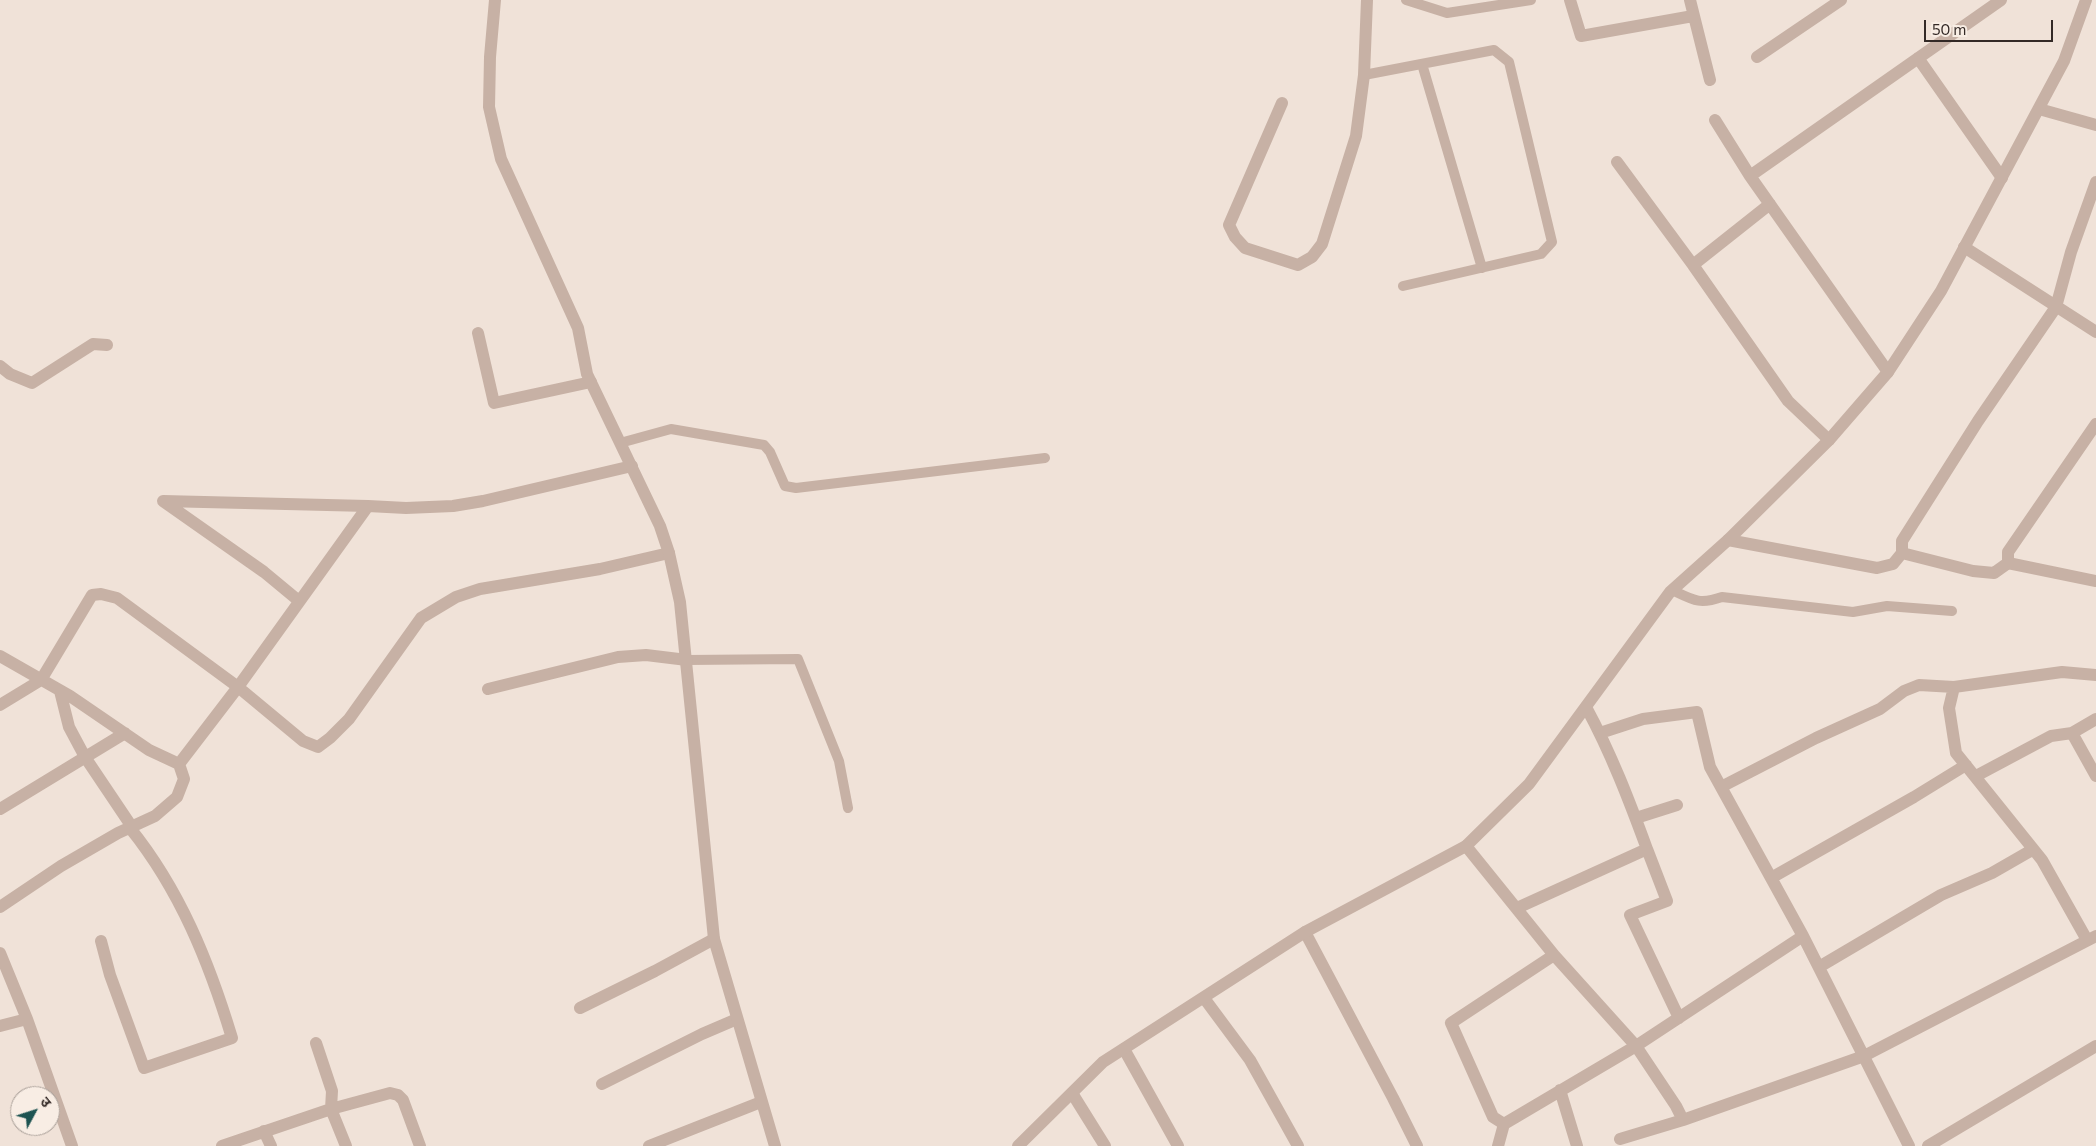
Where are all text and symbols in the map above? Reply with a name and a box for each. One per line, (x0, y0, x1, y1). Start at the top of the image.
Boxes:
scale bar (1926, 10, 2055, 42)
text: 50 m (1932, 20, 1966, 38)
north arrow (10, 1086, 60, 1136)
text: उ (37, 1093, 55, 1110)

